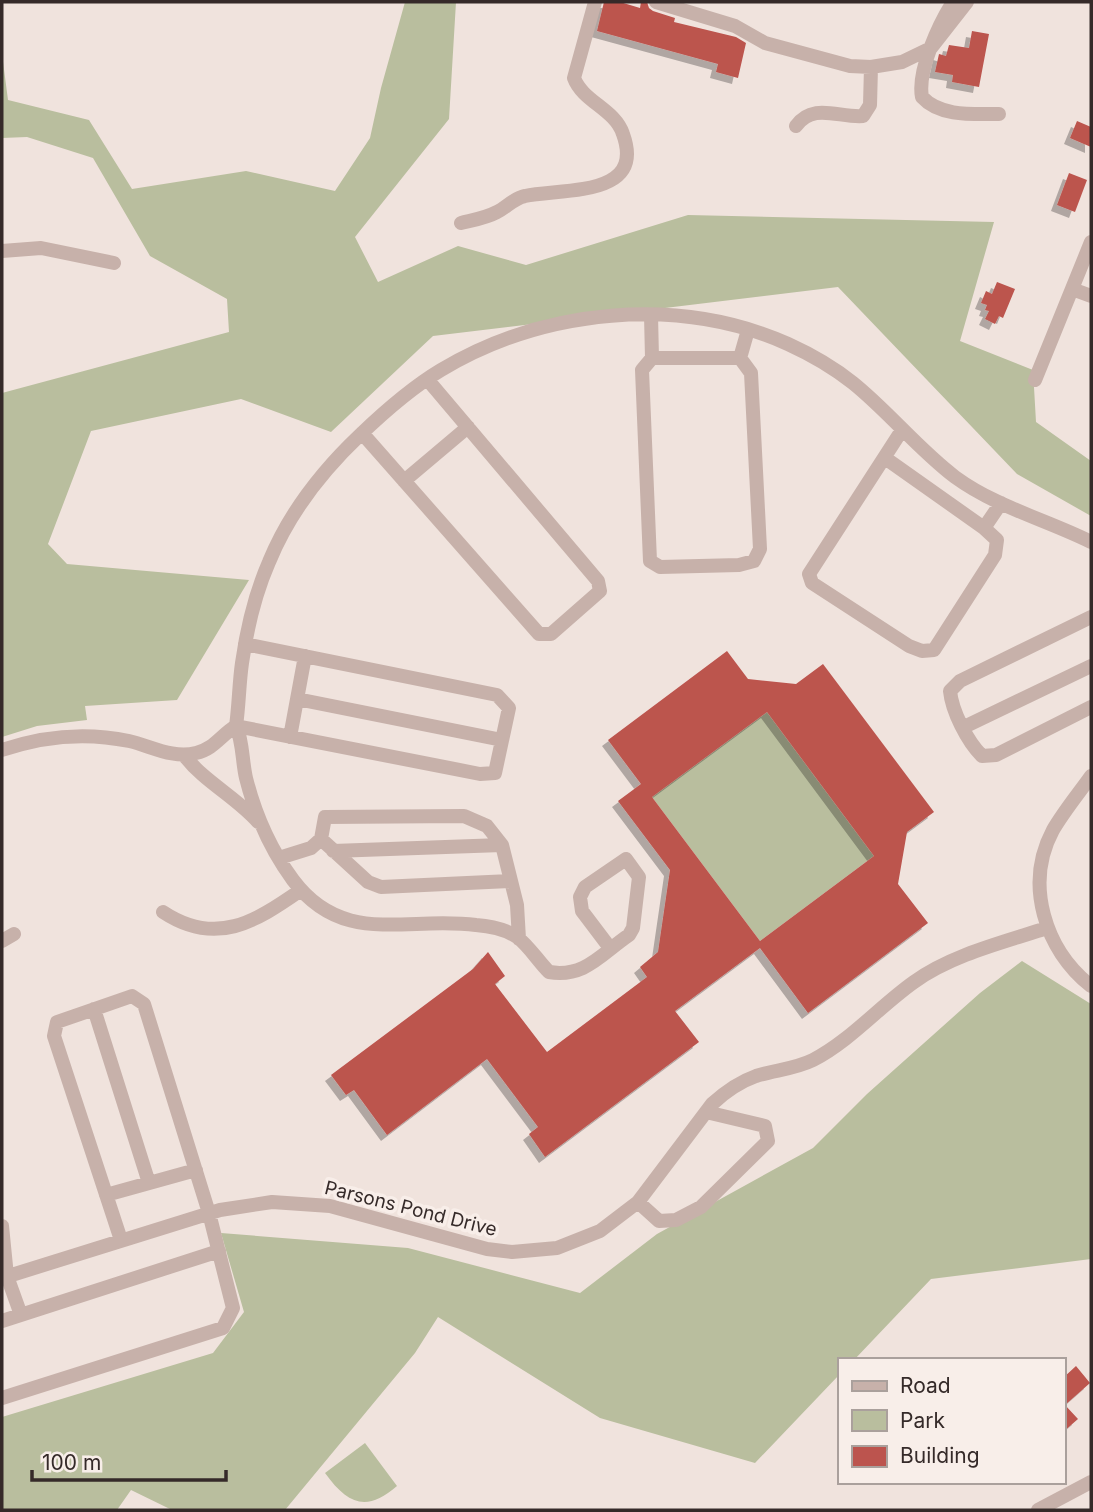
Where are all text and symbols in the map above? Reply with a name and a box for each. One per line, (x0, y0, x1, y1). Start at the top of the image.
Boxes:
street label: Parsons Pond Drive (322, 1176, 499, 1241)
legend (838, 1358, 1065, 1484)
text: Road (900, 1373, 951, 1398)
text: Park (900, 1408, 945, 1433)
scale bar (32, 1438, 226, 1482)
text: Building (900, 1443, 980, 1468)
text: 100 m (42, 1450, 101, 1475)

